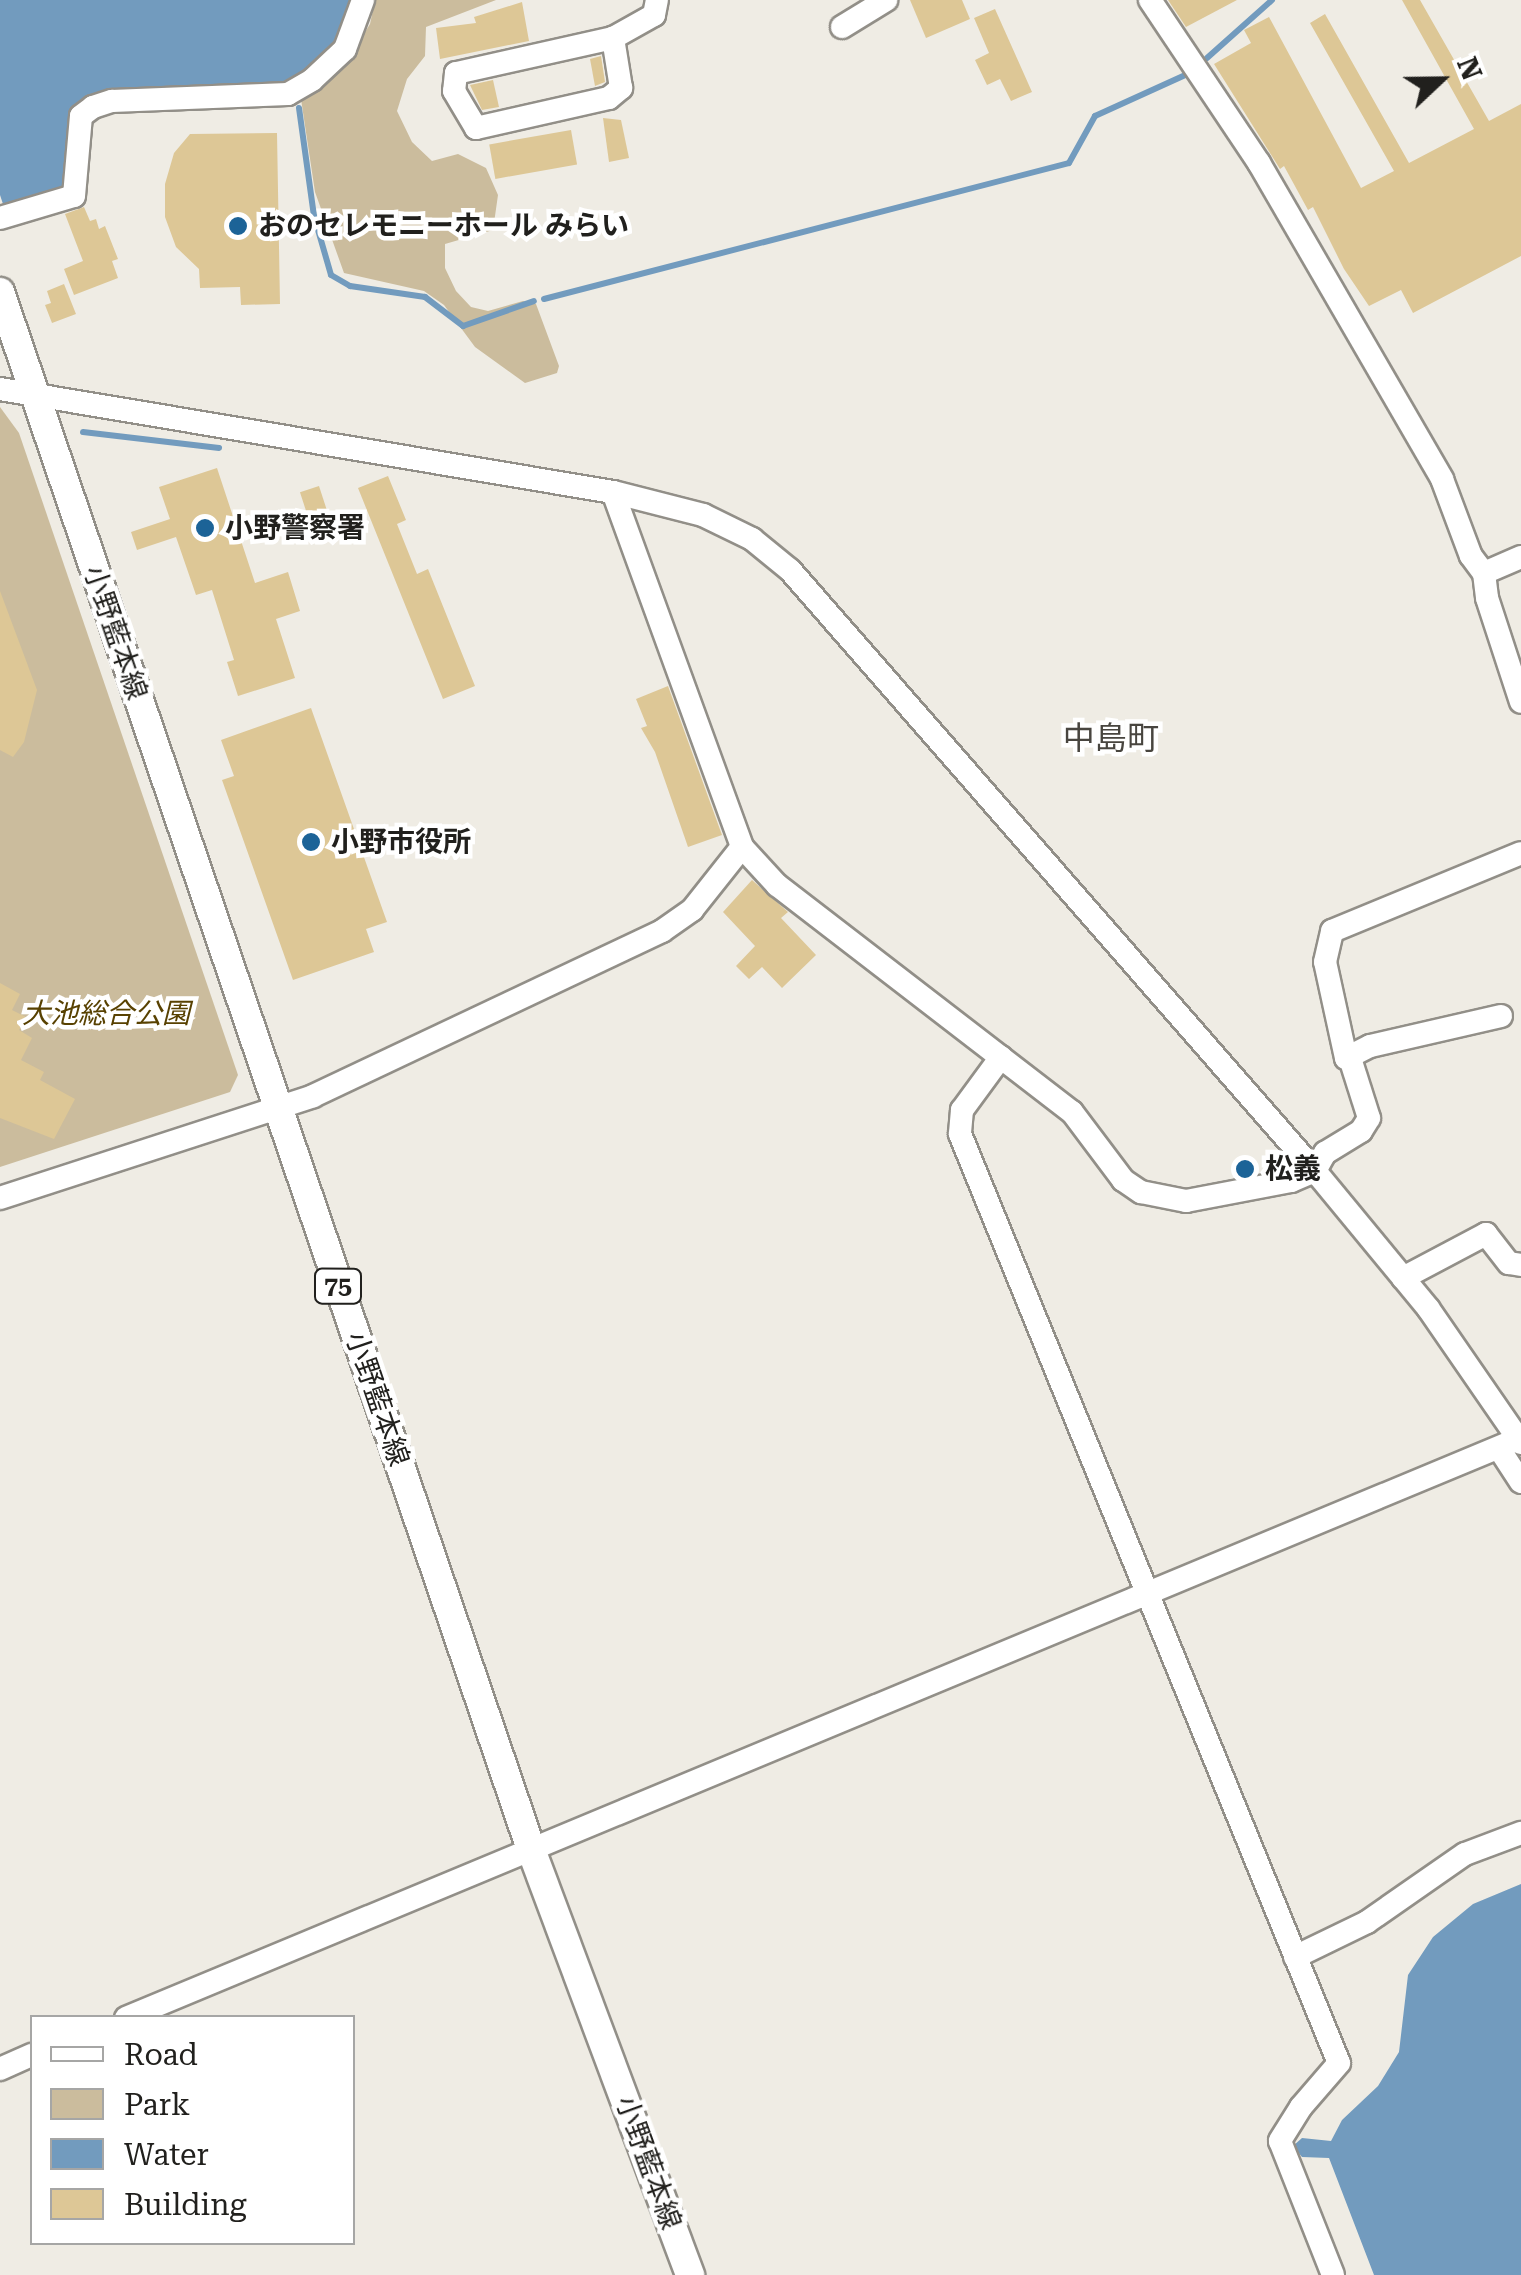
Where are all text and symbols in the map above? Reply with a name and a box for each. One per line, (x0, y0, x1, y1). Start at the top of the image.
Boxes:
north arrow (1391, 30, 1491, 130)
text: N (1450, 52, 1489, 85)
place label: おのセレモニーホール みらい (258, 209, 629, 243)
marker: おのセレモニーホール みらい (227, 215, 249, 237)
place label: 小野警察署 (225, 511, 365, 545)
marker: 小野警察署 (194, 517, 216, 539)
street label: 小野藍本線 (76, 561, 154, 705)
district label: 中島町 (1063, 719, 1159, 757)
place label: 小野市役所 (331, 825, 471, 859)
marker: 小野市役所 (300, 831, 322, 853)
park label: 大池総合公園 (22, 997, 190, 1031)
place label: 松義 (1265, 1152, 1321, 1186)
marker: 松義 (1234, 1158, 1256, 1180)
road number: 75 (313, 1266, 363, 1306)
street label: 小野藍本線 (338, 1327, 416, 1471)
legend (30, 2015, 355, 2245)
text: Road (124, 2037, 198, 2072)
text: Park (124, 2087, 190, 2122)
street label: 小野藍本線 (608, 2091, 688, 2235)
text: Water (124, 2137, 209, 2172)
text: Building (124, 2187, 247, 2222)

